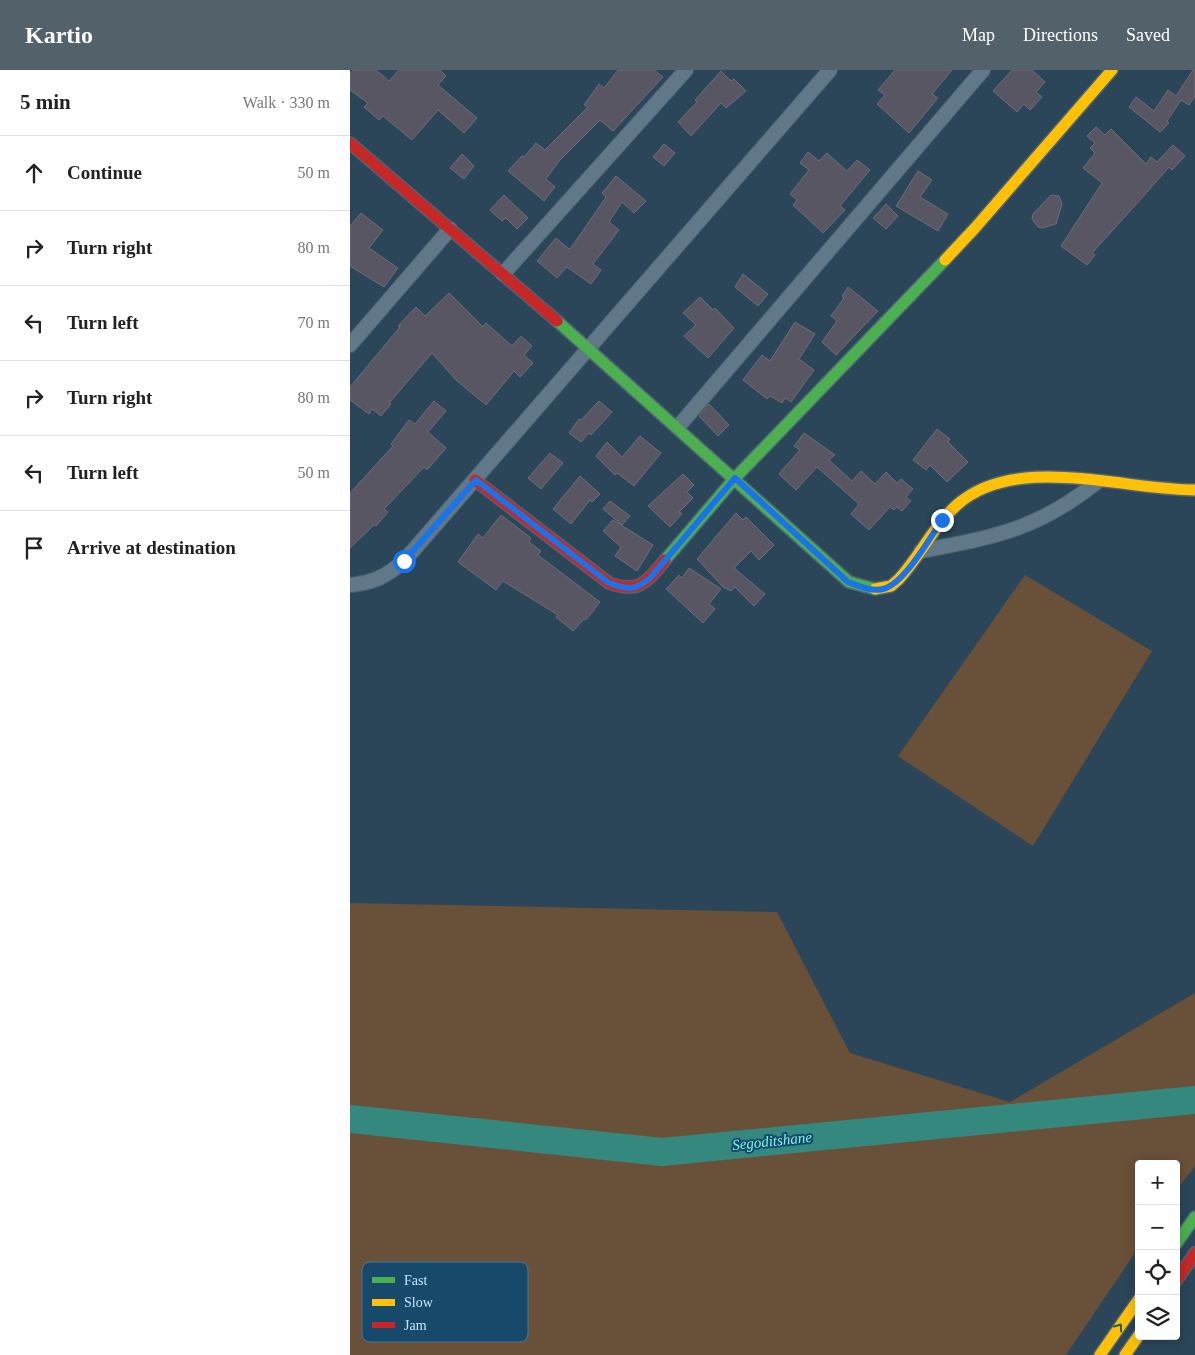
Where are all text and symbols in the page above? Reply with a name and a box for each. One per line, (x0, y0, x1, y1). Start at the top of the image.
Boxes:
text: Kartio (25, 22, 93, 48)
text: Map (962, 25, 995, 45)
text: Directions (1023, 25, 1098, 45)
text: Saved (1126, 25, 1170, 45)
text: 5 min (20, 90, 71, 114)
text: Walk · 330 m (243, 94, 330, 111)
icon: ahead (20, 159, 48, 187)
text: Continue (67, 162, 142, 183)
text: 50 m (298, 164, 330, 181)
icon: right (20, 234, 48, 262)
text: Turn right (67, 237, 152, 258)
text: 80 m (298, 239, 330, 256)
icon: left (20, 309, 48, 337)
text: Turn left (67, 312, 139, 333)
text: 70 m (298, 314, 330, 331)
icon: right (20, 384, 48, 412)
text: Turn right (67, 387, 152, 408)
text: 80 m (298, 389, 330, 406)
icon: left (20, 459, 48, 487)
text: Turn left (67, 462, 139, 483)
text: 50 m (298, 464, 330, 481)
route end (931, 509, 954, 532)
icon: arrive (20, 534, 48, 562)
text: Arrive at destination (67, 537, 236, 558)
route start (393, 550, 416, 573)
water label: Segoditshane (731, 1129, 813, 1153)
map controls (1135, 1160, 1180, 1340)
button: + (1135, 1160, 1180, 1205)
button: − (1135, 1205, 1180, 1250)
button: locate (1135, 1250, 1180, 1295)
legend (362, 1262, 528, 1342)
text: Fast (404, 1273, 427, 1288)
text: Slow (404, 1295, 434, 1310)
button: layers (1135, 1295, 1180, 1340)
text: Jam (404, 1318, 427, 1333)
one-way arrow (1113, 1323, 1122, 1333)

